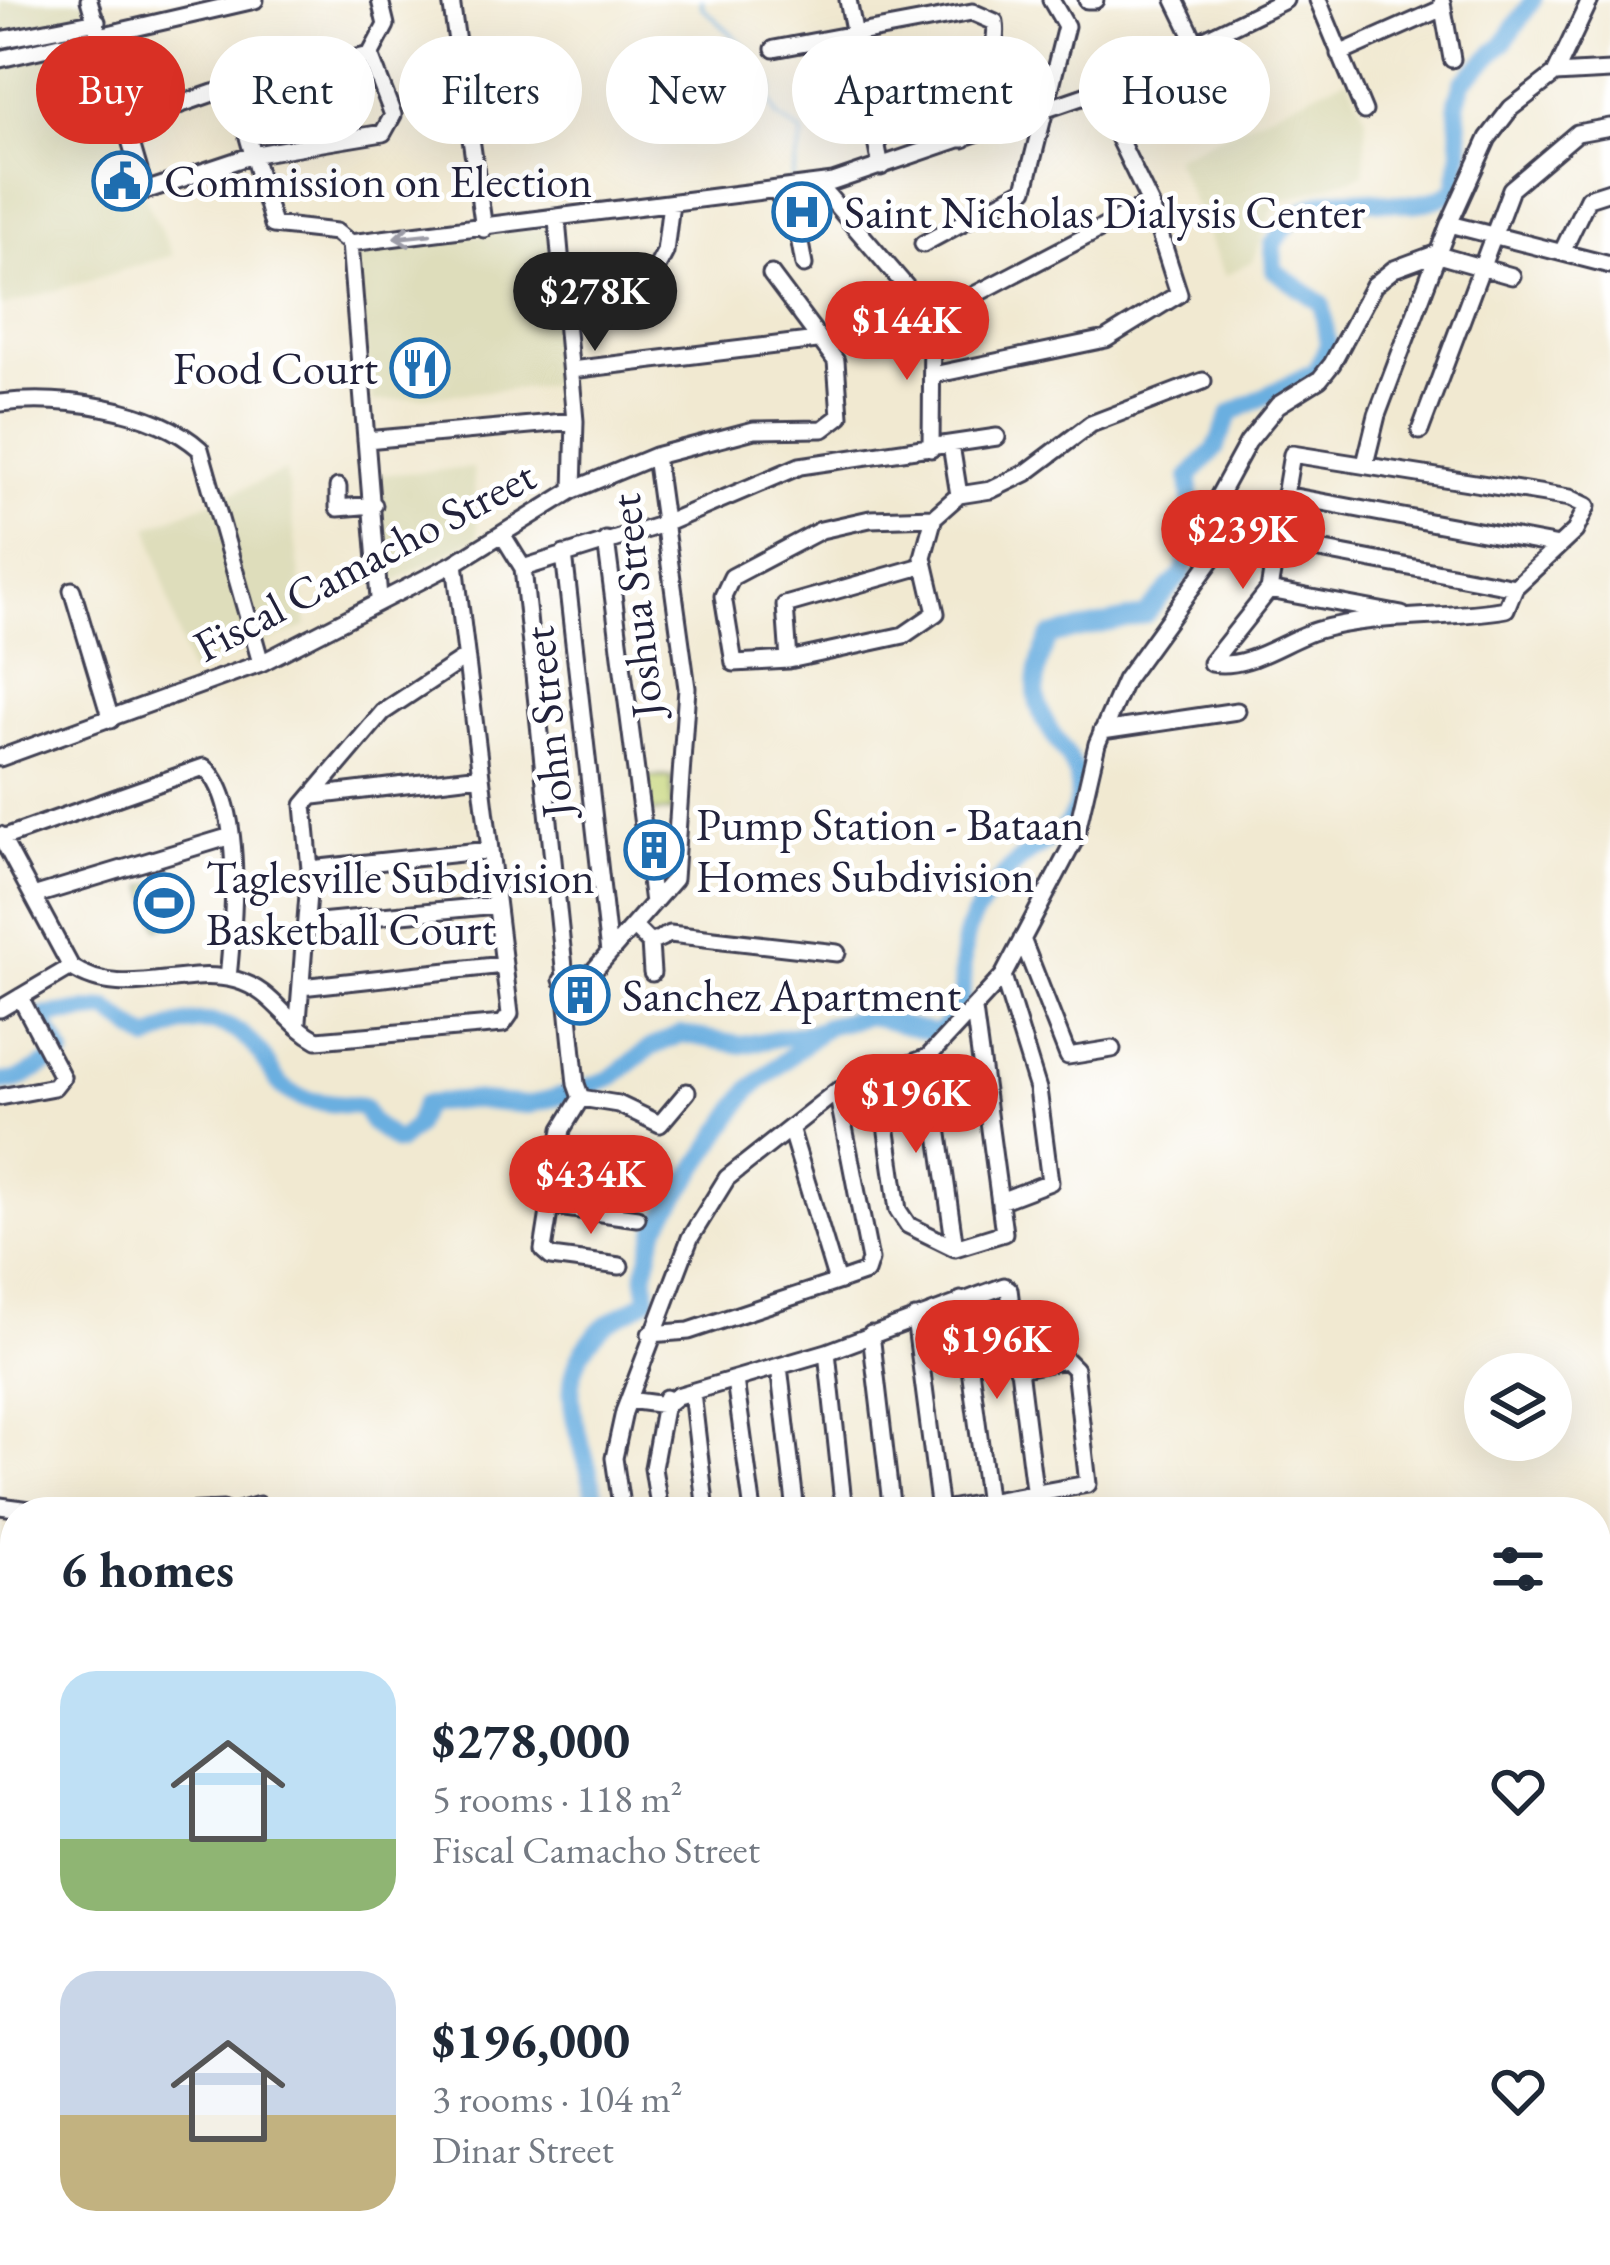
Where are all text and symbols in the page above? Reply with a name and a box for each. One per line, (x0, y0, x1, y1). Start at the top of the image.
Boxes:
chip: Buy (36, 36, 185, 144)
chip: Rent (209, 36, 375, 144)
chip: Filters (399, 36, 582, 144)
chip: New (606, 36, 768, 144)
chip: Apartment (792, 36, 1055, 144)
chip: House (1079, 36, 1270, 144)
public building icon: Commission on Election (91, 150, 153, 212)
place label: Commission on Election (164, 152, 592, 210)
hospital icon: Saint Nicholas Dialysis Center (771, 181, 833, 243)
place label: Saint Nicholas Dialysis Center (844, 183, 1365, 241)
one-way arrow (393, 226, 432, 248)
pin: $278K (511, 252, 679, 354)
text: $278K (540, 265, 650, 316)
pin: $144K (823, 281, 991, 383)
text: $144K (852, 294, 962, 345)
restaurant icon: Food Court (389, 337, 451, 399)
place label: Food Court (173, 339, 378, 397)
street label: Fiscal Camacho Street (183, 446, 545, 674)
pin: $239K (1159, 490, 1327, 592)
street label: Joshua Street (594, 491, 676, 725)
text: $239K (1188, 503, 1298, 554)
street label: John Street (508, 624, 586, 824)
place label: Pump Station - Bataan Homes Subdivision (696, 795, 1085, 905)
building icon: Pump Station - Bataan Homes Subdivision (623, 819, 685, 881)
place label: Taglesville Subdivision Basketball Court (206, 848, 595, 958)
sports icon: Taglesville Subdivision Basketball Court (133, 872, 195, 934)
building icon: Sanchez Apartment (549, 964, 611, 1026)
place label: Sanchez Apartment (622, 966, 961, 1024)
pin: $196K (832, 1054, 1000, 1156)
text: $196K (861, 1067, 971, 1118)
pin: $434K (507, 1135, 675, 1237)
text: $434K (536, 1148, 646, 1199)
pin: $196K (913, 1300, 1081, 1402)
text: $196K (942, 1313, 1052, 1364)
map controls (1464, 1353, 1572, 1461)
button: layers (1464, 1353, 1572, 1461)
text: 6 homes (60, 1536, 234, 1602)
icon: filters (1485, 1536, 1551, 1602)
text: $278,000 (432, 1707, 630, 1773)
icon: home (156, 1719, 300, 1863)
icon: heart (1485, 1758, 1551, 1824)
text: 5 rooms · 118 m² (432, 1773, 683, 1824)
text: Fiscal Camacho Street (432, 1824, 760, 1875)
text: $196,000 (432, 2007, 630, 2073)
icon: home (156, 2019, 300, 2163)
icon: heart (1485, 2058, 1551, 2124)
text: 3 rooms · 104 m² (432, 2073, 683, 2124)
text: Dinar Street (432, 2124, 614, 2175)

